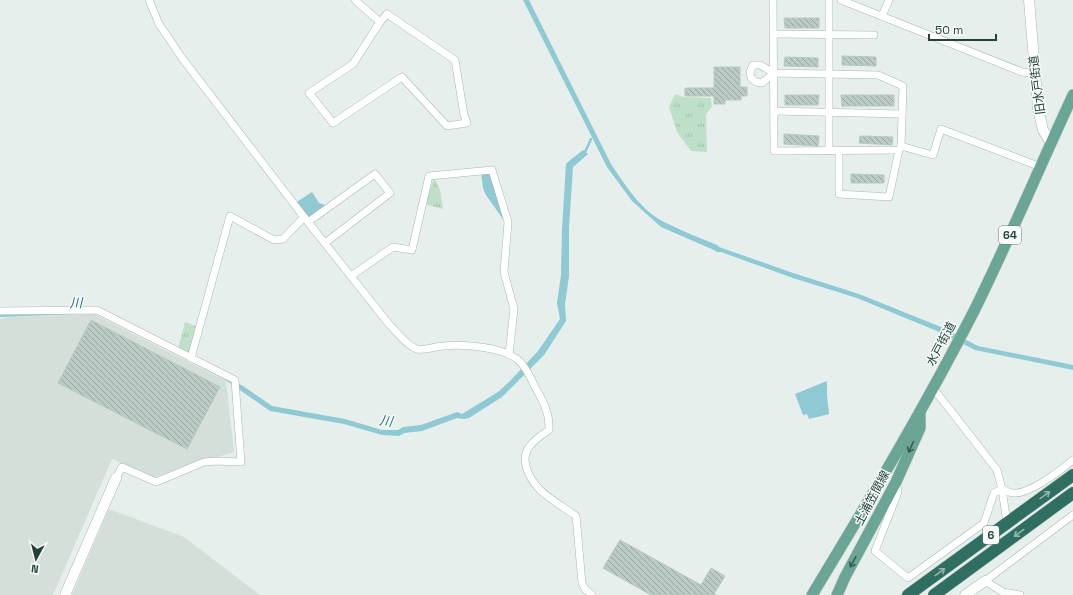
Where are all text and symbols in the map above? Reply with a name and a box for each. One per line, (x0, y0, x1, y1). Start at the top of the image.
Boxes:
scale bar (929, 16, 996, 42)
text: 50 m (935, 22, 963, 38)
street label: 旧水戸街道 (1025, 54, 1049, 116)
road number: 64 (999, 226, 1021, 244)
water label: 川 (69, 294, 85, 312)
street label: 水戸街道 (923, 319, 959, 369)
water label: 川 (378, 412, 396, 431)
one-way arrow (907, 440, 915, 452)
street label: 土浦笠間線 (851, 468, 893, 528)
one-way arrow (1039, 491, 1050, 499)
road number: 6 (983, 526, 999, 544)
one-way arrow (1014, 529, 1025, 537)
north arrow (16, 539, 56, 579)
one-way arrow (848, 556, 856, 568)
text: N (30, 562, 39, 576)
one-way arrow (934, 568, 945, 576)

